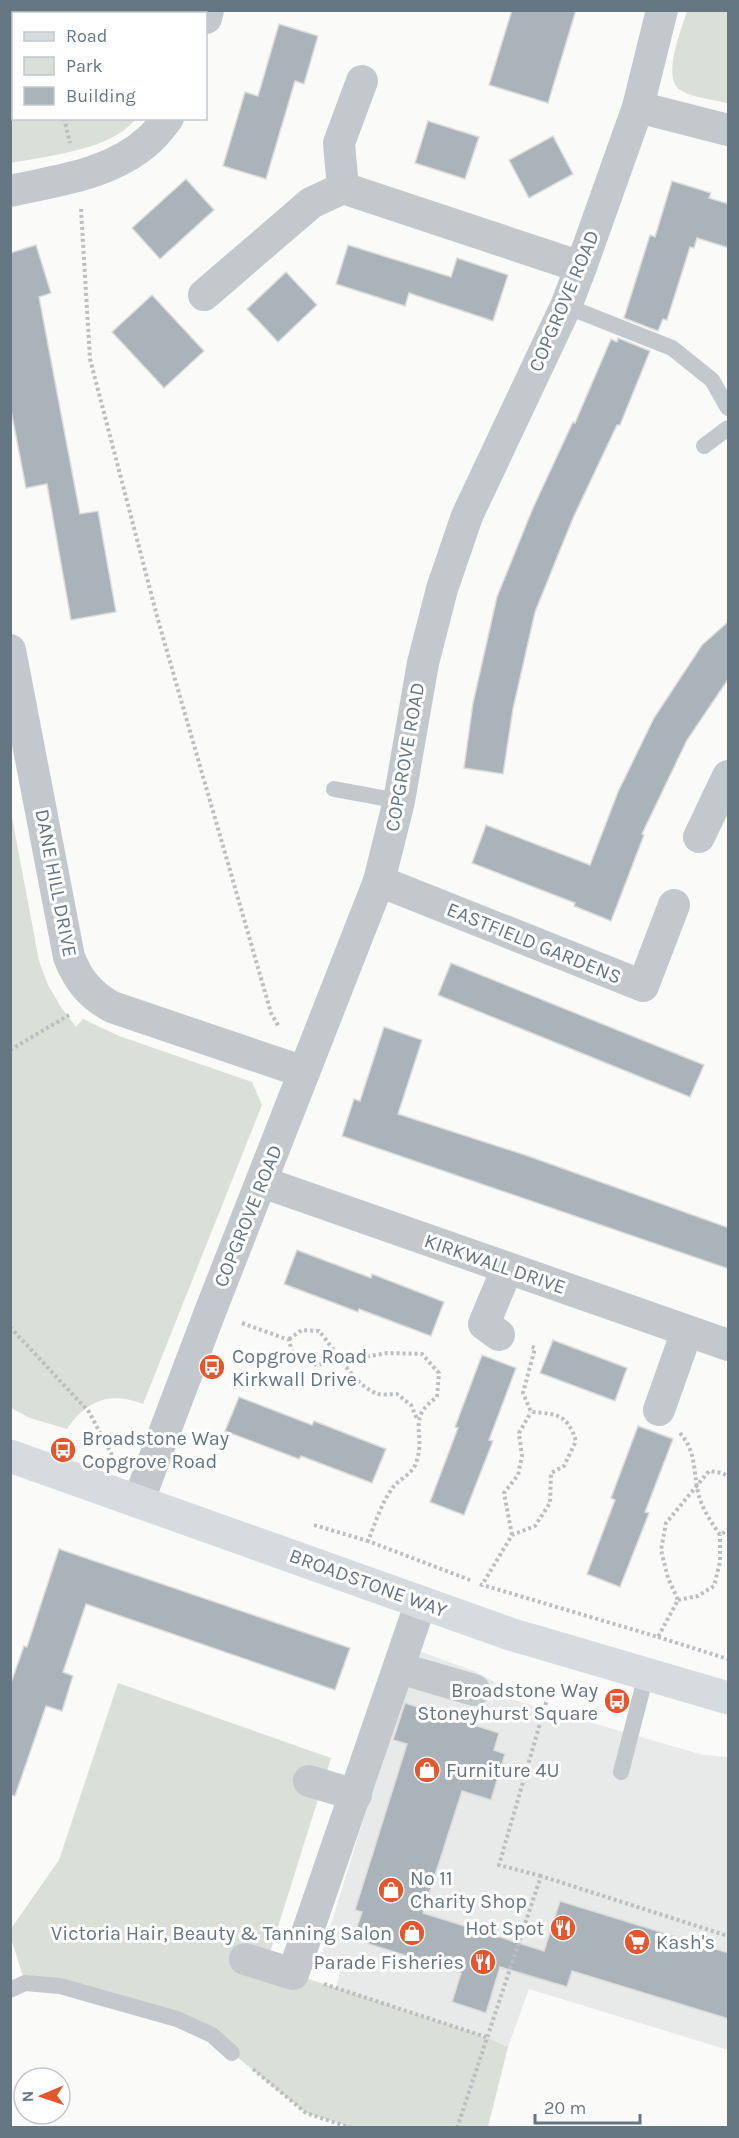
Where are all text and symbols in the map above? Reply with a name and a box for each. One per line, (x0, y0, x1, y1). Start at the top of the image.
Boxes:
legend (12, 12, 207, 120)
text: Road (66, 25, 107, 47)
text: Park (66, 55, 103, 77)
text: Building (66, 85, 136, 107)
street label: COPGROVE ROAD (524, 227, 604, 375)
street label: COPGROVE ROAD (381, 681, 429, 833)
street label: DANE HILL DRIVE (30, 807, 82, 959)
street label: EASTFIELD GARDENS (443, 897, 625, 989)
street label: COPGROVE ROAD (209, 1142, 287, 1290)
street label: KIRKWALL DRIVE (421, 1229, 569, 1299)
place label: Copgrove Road Kirkwall Drive (232, 1345, 367, 1391)
bus stop icon: Copgrove Road Kirkwall Drive (197, 1352, 227, 1382)
place label: Broadstone Way Copgrove Road (82, 1427, 229, 1473)
bus stop icon: Broadstone Way Copgrove Road (48, 1435, 78, 1465)
street label: BROADSTONE WAY (286, 1544, 450, 1622)
place label: Broadstone Way Stoneyhurst Square (417, 1679, 598, 1725)
bus stop icon: Broadstone Way Stoneyhurst Square (602, 1686, 632, 1716)
shop icon: Furniture 4U (412, 1755, 442, 1785)
place label: Furniture 4U (446, 1759, 559, 1782)
place label: No 11 Charity Shop (410, 1867, 527, 1913)
shop icon: No 11 Charity Shop (376, 1875, 406, 1905)
restaurant icon: Hot Spot (548, 1913, 578, 1943)
place label: Hot Spot (465, 1917, 544, 1940)
shop icon: Victoria Hair, Beauty & Tanning Salon (397, 1918, 427, 1948)
place label: Victoria Hair, Beauty & Tanning Salon (51, 1922, 392, 1945)
supermarket icon: Kash's (622, 1927, 652, 1957)
place label: Kash's (656, 1931, 715, 1954)
restaurant icon: Parade Fisheries (468, 1947, 498, 1977)
place label: Parade Fisheries (314, 1951, 464, 1974)
north arrow (12, 2066, 72, 2126)
scale bar (535, 2087, 640, 2125)
text: N (18, 2090, 37, 2103)
text: 20 m (544, 2097, 586, 2119)

